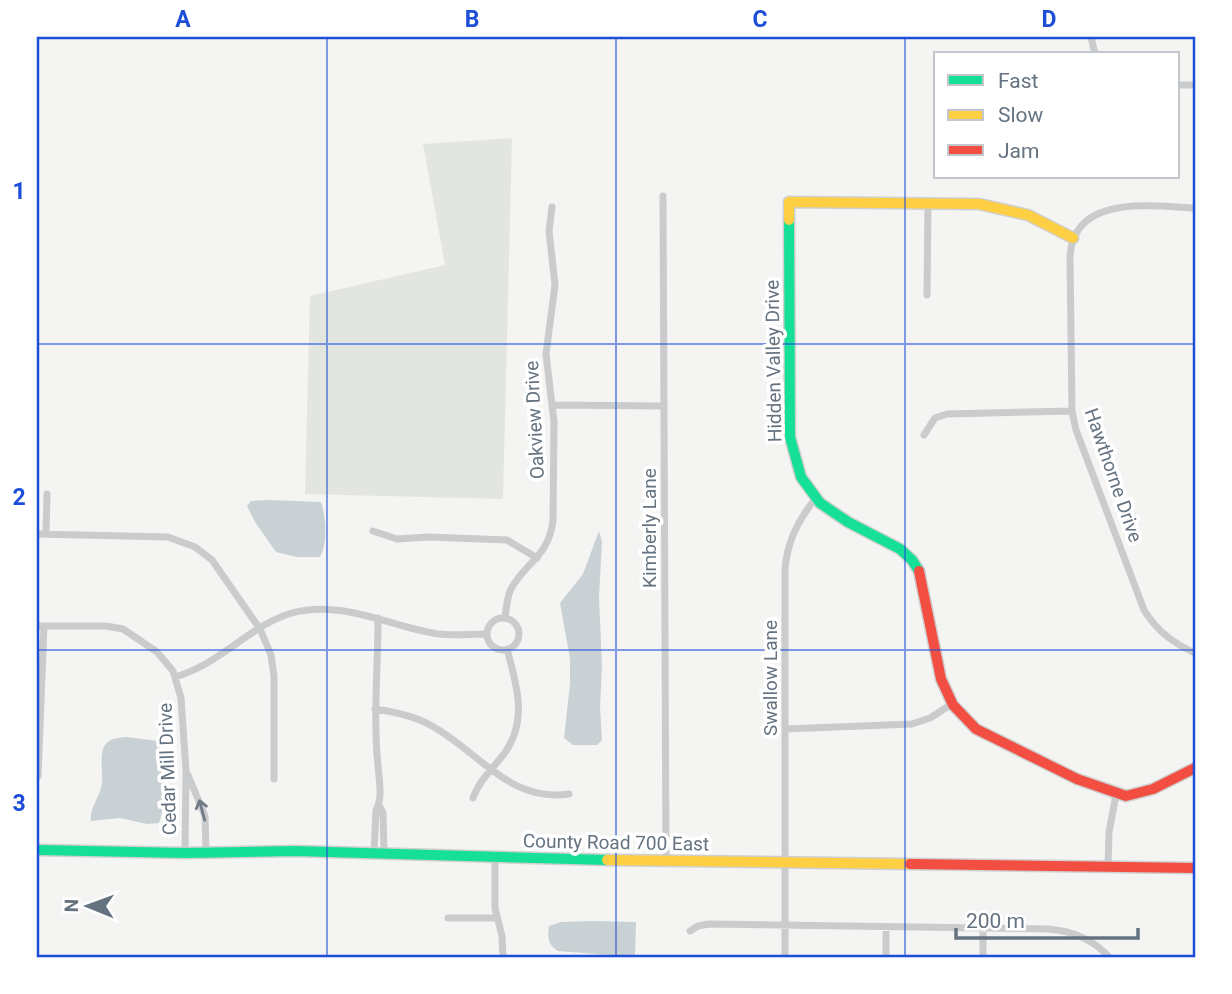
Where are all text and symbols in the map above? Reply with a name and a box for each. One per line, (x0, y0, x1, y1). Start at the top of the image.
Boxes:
text: A (175, 6, 191, 33)
text: B (465, 6, 479, 33)
text: C (752, 6, 768, 33)
text: D (1042, 6, 1056, 33)
legend (934, 52, 1180, 178)
text: Fast (998, 69, 1039, 93)
text: Slow (998, 103, 1044, 127)
text: Jam (998, 139, 1039, 163)
text: 1 (12, 178, 26, 205)
street label: Hidden Valley Drive (761, 280, 786, 442)
street label: Oakview Drive (520, 360, 549, 480)
street label: Hawthorne Drive (1080, 405, 1147, 545)
street label: Kimberly Lane (638, 468, 661, 588)
text: 2 (12, 484, 26, 511)
street label: Swallow Lane (759, 620, 782, 736)
street label: Cedar Mill Drive (154, 702, 181, 836)
text: 3 (12, 790, 26, 817)
one-way arrow (195, 799, 208, 822)
street label: County Road 700 East (523, 829, 709, 856)
north arrow (52, 872, 122, 942)
scale bar (956, 896, 1138, 940)
text: N (60, 899, 83, 913)
text: 200 m (966, 909, 1025, 933)

